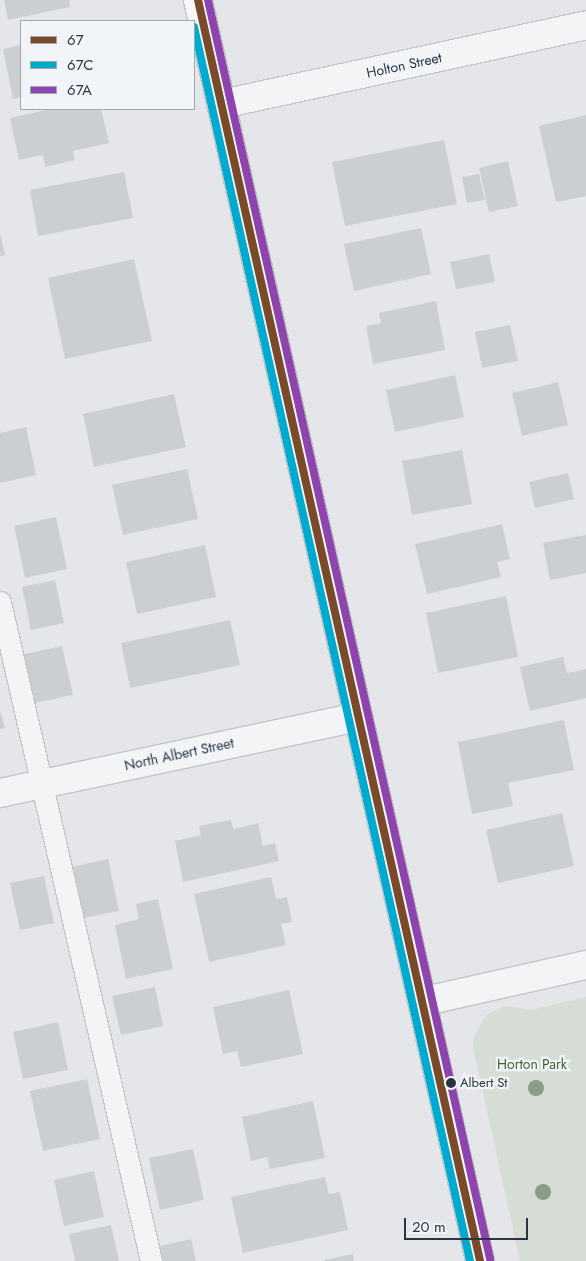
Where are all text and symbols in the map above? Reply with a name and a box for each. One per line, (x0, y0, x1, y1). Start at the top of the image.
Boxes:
legend (20, 20, 195, 110)
text: 67 (67, 29, 84, 51)
street label: Holton Street (365, 49, 443, 81)
text: 67C (67, 54, 94, 76)
text: 67A (67, 79, 92, 101)
street label: North Albert Street (123, 734, 235, 774)
park label: Horton Park (497, 1056, 567, 1072)
place label: Albert St (460, 1075, 507, 1091)
marker: Albert St (446, 1078, 456, 1088)
scale bar (406, 1208, 530, 1240)
text: 20 m (412, 1216, 446, 1238)

